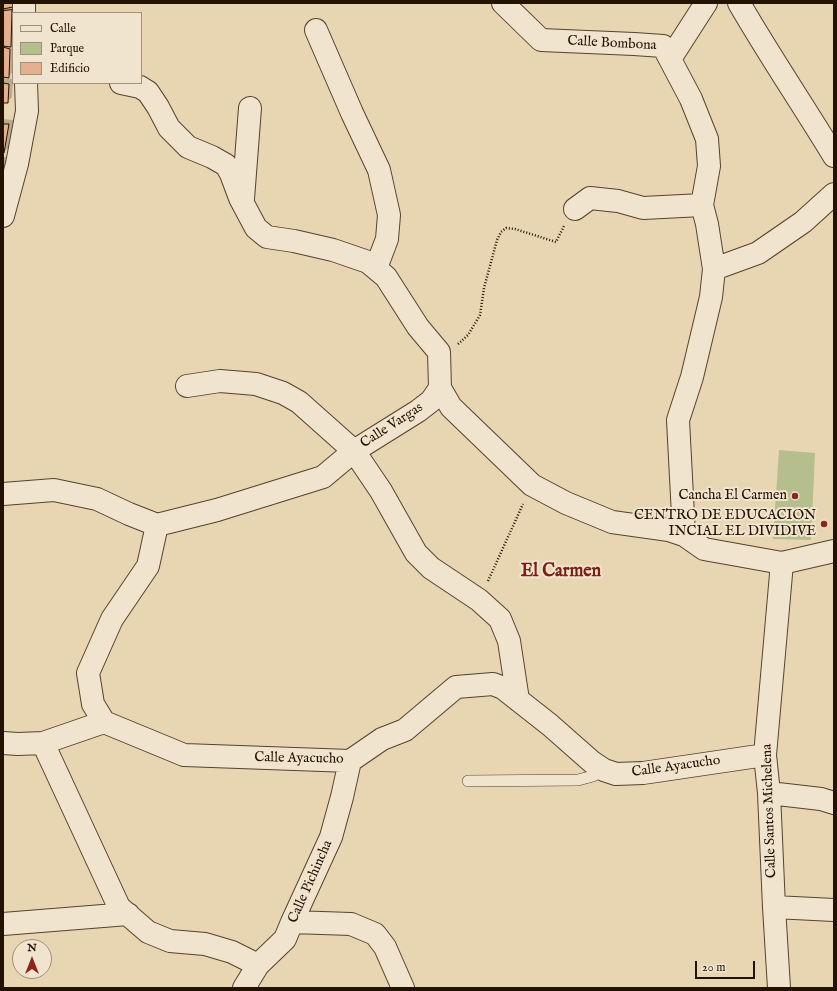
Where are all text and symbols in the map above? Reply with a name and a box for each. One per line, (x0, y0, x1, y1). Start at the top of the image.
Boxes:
legend (12, 12, 142, 84)
text: Calle (50, 21, 76, 36)
street label: Calle Bombona (567, 33, 657, 55)
text: Parque (50, 41, 84, 56)
text: Edificio (50, 61, 90, 76)
street label: Calle Vargas (358, 400, 426, 452)
place label: Cancha El Carmen (678, 488, 787, 504)
marker: Cancha El Carmen (790, 491, 800, 501)
place label: CENTRO DE EDUCACION INCIAL EL DIVIDIVE (634, 508, 816, 540)
marker: CENTRO DE EDUCACION INCIAL EL DIVIDIVE (819, 519, 829, 529)
district label: El Carmen (521, 561, 601, 583)
street label: Calle Santos Michelena (759, 744, 781, 878)
street label: Calle Ayacucho (254, 750, 344, 768)
street label: Calle Ayacucho (631, 752, 721, 782)
street label: Calle Pichincha (285, 838, 337, 926)
north arrow (12, 939, 52, 979)
text: N (27, 941, 37, 955)
scale bar (697, 953, 757, 979)
text: 20 m (702, 960, 725, 975)

